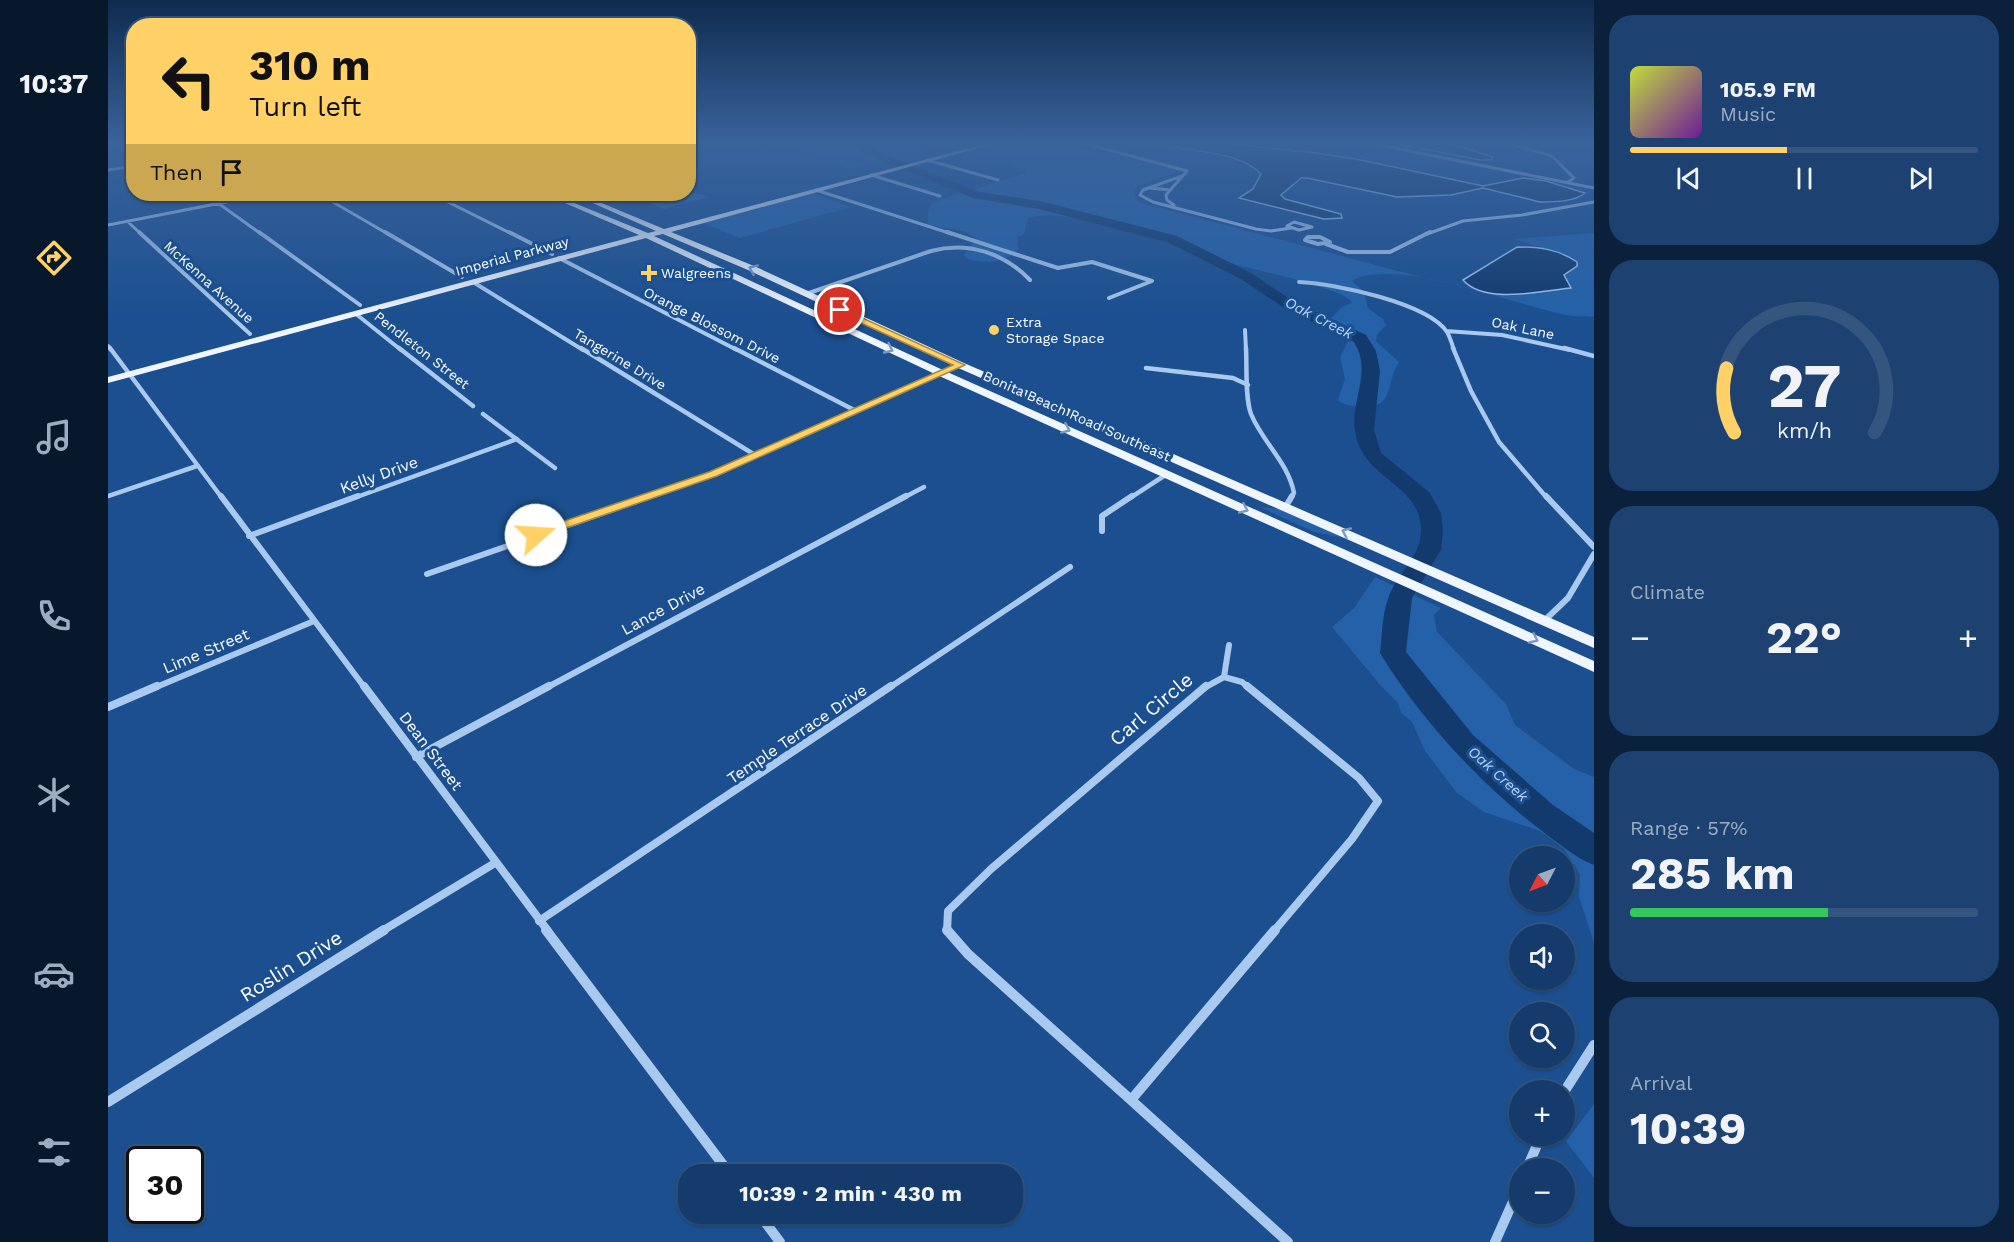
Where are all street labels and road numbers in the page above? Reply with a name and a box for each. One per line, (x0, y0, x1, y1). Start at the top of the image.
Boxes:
street label: Imperial Parkway (454, 233, 571, 279)
street label: McKenna Avenue (161, 238, 257, 326)
street label: Orange Blossom Drive (641, 284, 783, 366)
street label: Pendleton Street (371, 308, 473, 392)
street label: Oak Lane (1490, 314, 1556, 342)
street label: Tangerine Drive (571, 325, 669, 393)
street label: Bonita Beach Road Southeast (981, 367, 1173, 465)
street label: Kelly Drive (337, 452, 421, 498)
street label: Lance Drive (618, 579, 708, 639)
street label: Lime Street (160, 624, 252, 678)
street label: Carl Circle (1105, 667, 1197, 751)
street label: Temple Terrace Drive (724, 680, 870, 788)
street label: Dean Street (395, 708, 467, 794)
street label: Roslin Drive (236, 925, 346, 1007)

